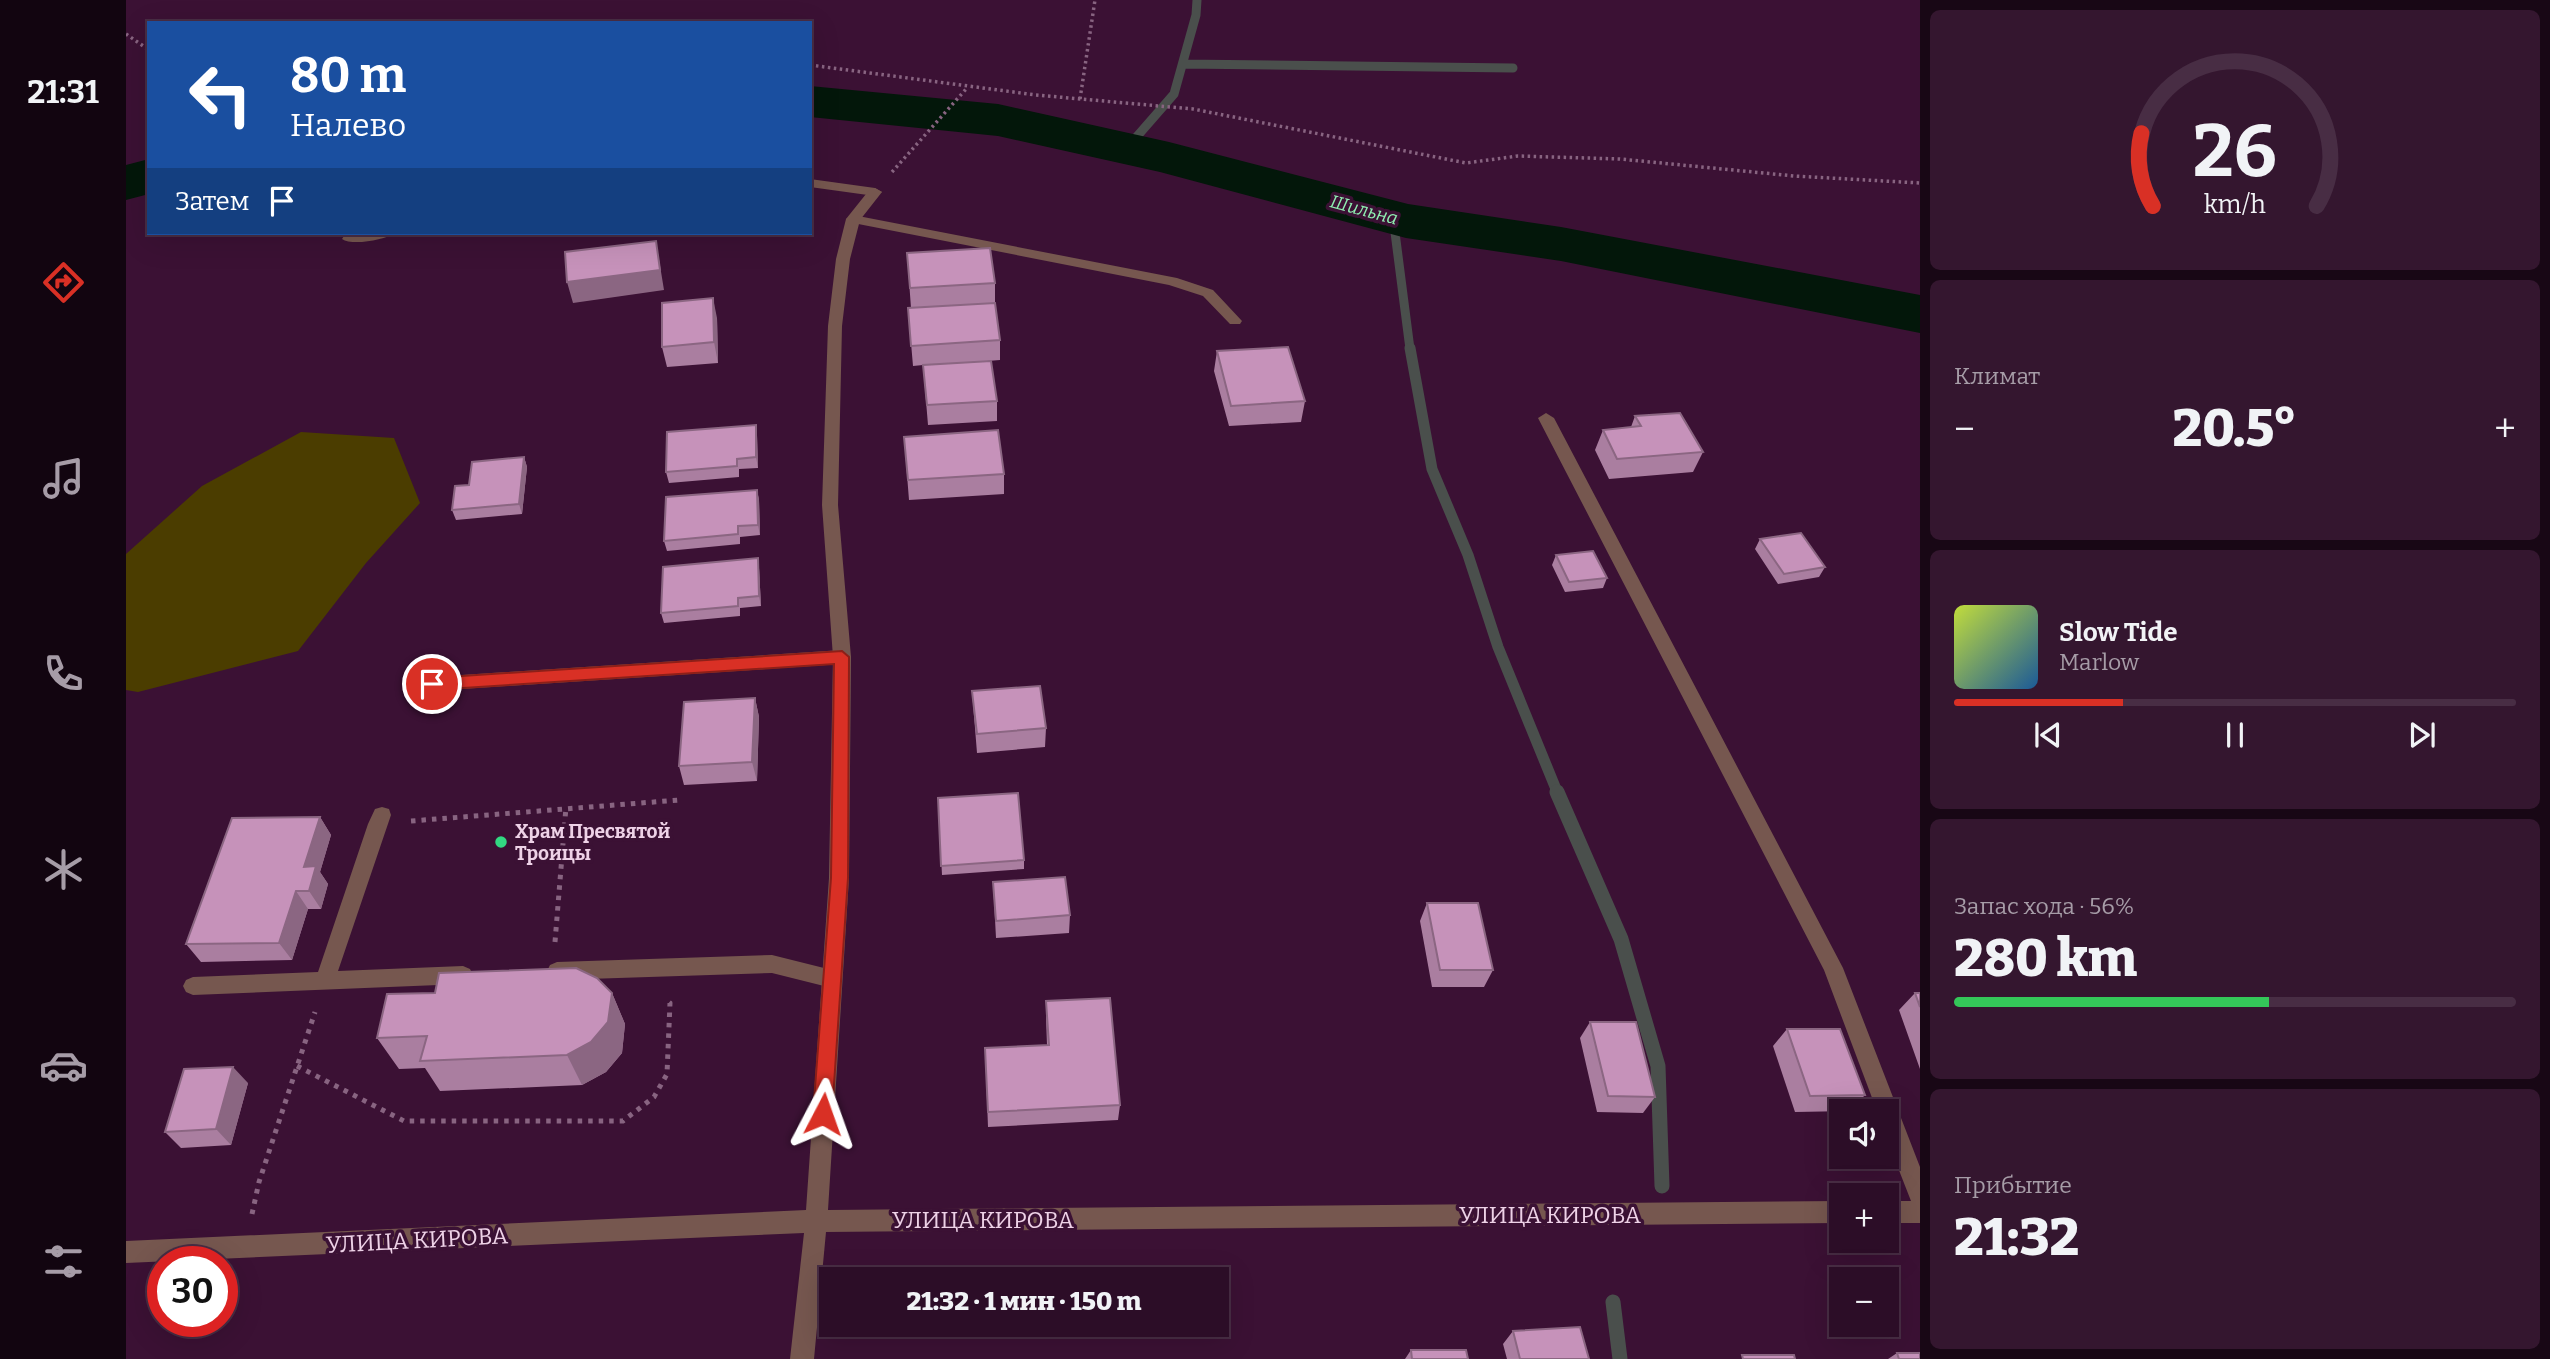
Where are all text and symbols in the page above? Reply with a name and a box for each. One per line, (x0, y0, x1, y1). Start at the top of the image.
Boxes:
text: 80 m (290, 46, 406, 105)
icon: left (175, 49, 266, 140)
text: 21:31 (27, 73, 99, 111)
text: Налево (290, 106, 406, 144)
text: 26 (2193, 108, 2277, 195)
icon: arrive (263, 182, 301, 220)
text: Затем (175, 186, 249, 217)
water label: Шильна (1328, 190, 1400, 230)
text: km/h (2204, 190, 2266, 220)
icon: directions (39, 258, 88, 307)
text: Климат (1954, 362, 2040, 390)
text: 20.5° (2172, 397, 2297, 460)
text: − (1954, 406, 1975, 452)
text: + (2494, 406, 2516, 452)
icon: music (39, 454, 88, 503)
text: Slow Tide (2059, 617, 2178, 648)
text: Marlow (2059, 648, 2139, 676)
icon: phone (39, 649, 88, 698)
pin (402, 654, 462, 714)
icon: arrive (413, 665, 451, 703)
icon: previous (2029, 716, 2067, 754)
icon: pause (2216, 716, 2254, 754)
icon: next (2403, 716, 2441, 754)
place label: Храм Пресвятой Троицы (515, 820, 671, 865)
marker: Храм Пресвятой Троицы (493, 834, 509, 850)
icon: climate (39, 845, 88, 894)
text: Запас хода · 56% (1954, 892, 2134, 920)
text: 280 km (1954, 927, 2137, 990)
icon: car (39, 1041, 88, 1090)
position arrow (786, 1077, 860, 1151)
map controls (1829, 1099, 1899, 1337)
button: sound (1829, 1099, 1899, 1169)
text: Прибытие (1954, 1171, 2072, 1199)
button: + (1829, 1183, 1899, 1253)
street label: УЛИЦА КИРОВА (1459, 1201, 1642, 1229)
street label: УЛИЦА КИРОВА (892, 1206, 1075, 1234)
text: 21:32 (1954, 1206, 2079, 1269)
street label: УЛИЦА КИРОВА (325, 1221, 509, 1259)
icon: filters (39, 1237, 88, 1286)
speed limit sign: 30 (147, 1246, 238, 1337)
button: − (1829, 1267, 1899, 1337)
text: 21:32 · 1 мин · 150 m (906, 1286, 1142, 1317)

